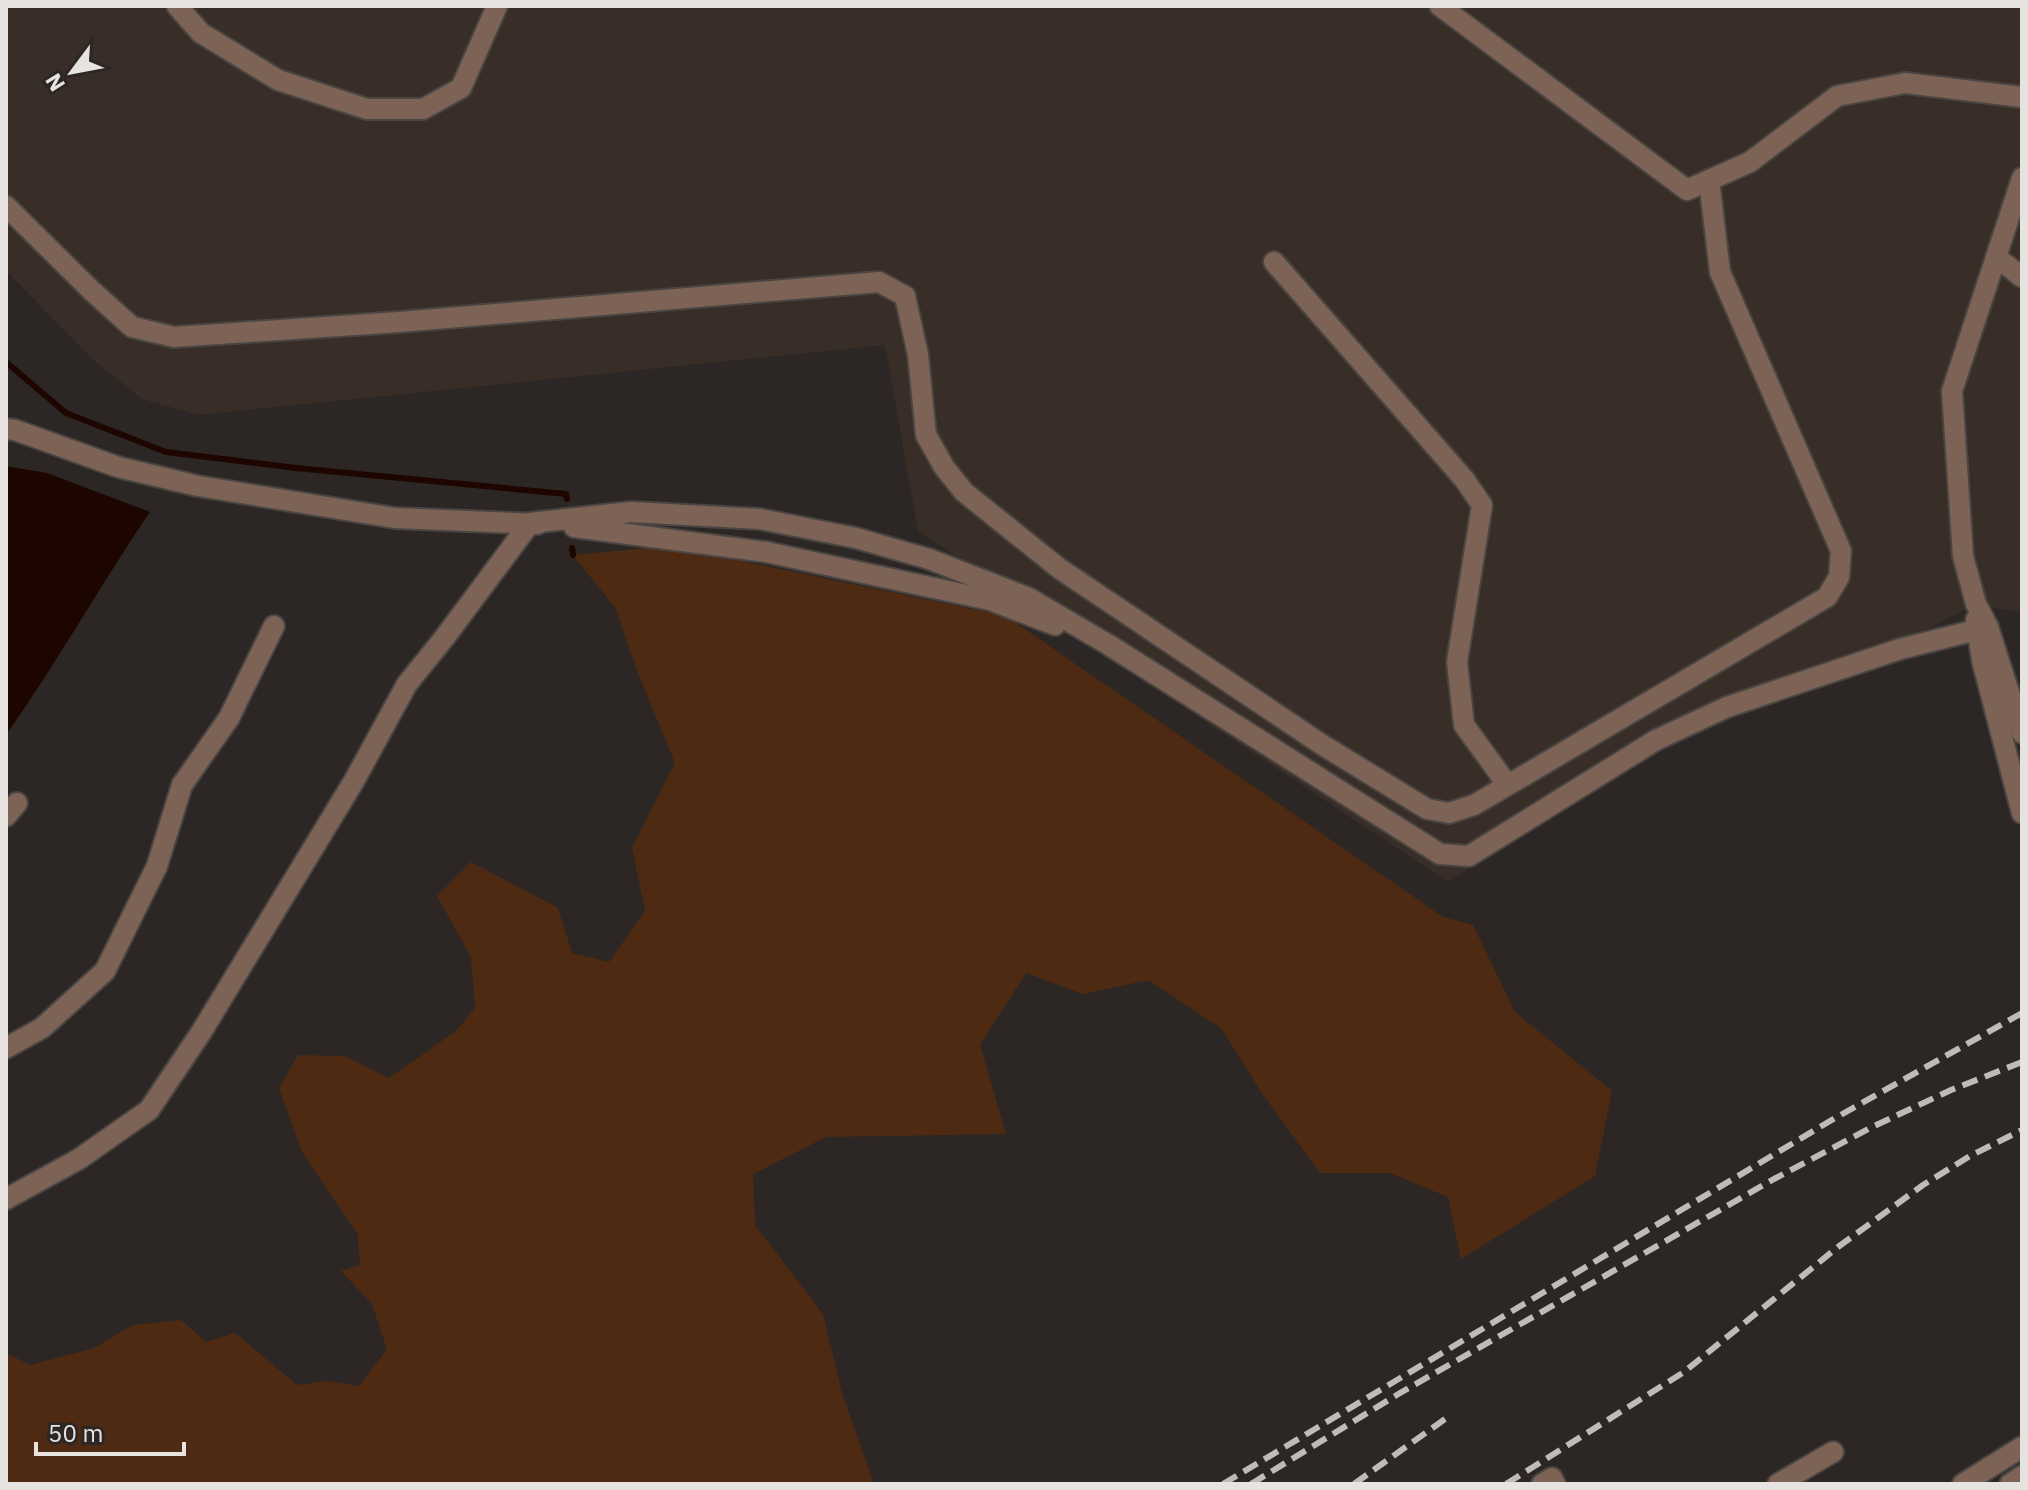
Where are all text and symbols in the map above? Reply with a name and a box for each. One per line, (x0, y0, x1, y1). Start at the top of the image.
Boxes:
north arrow (32, 32, 112, 112)
text: N (38, 68, 71, 97)
scale bar (36, 1406, 184, 1456)
text: 50 m (48, 1417, 103, 1449)

